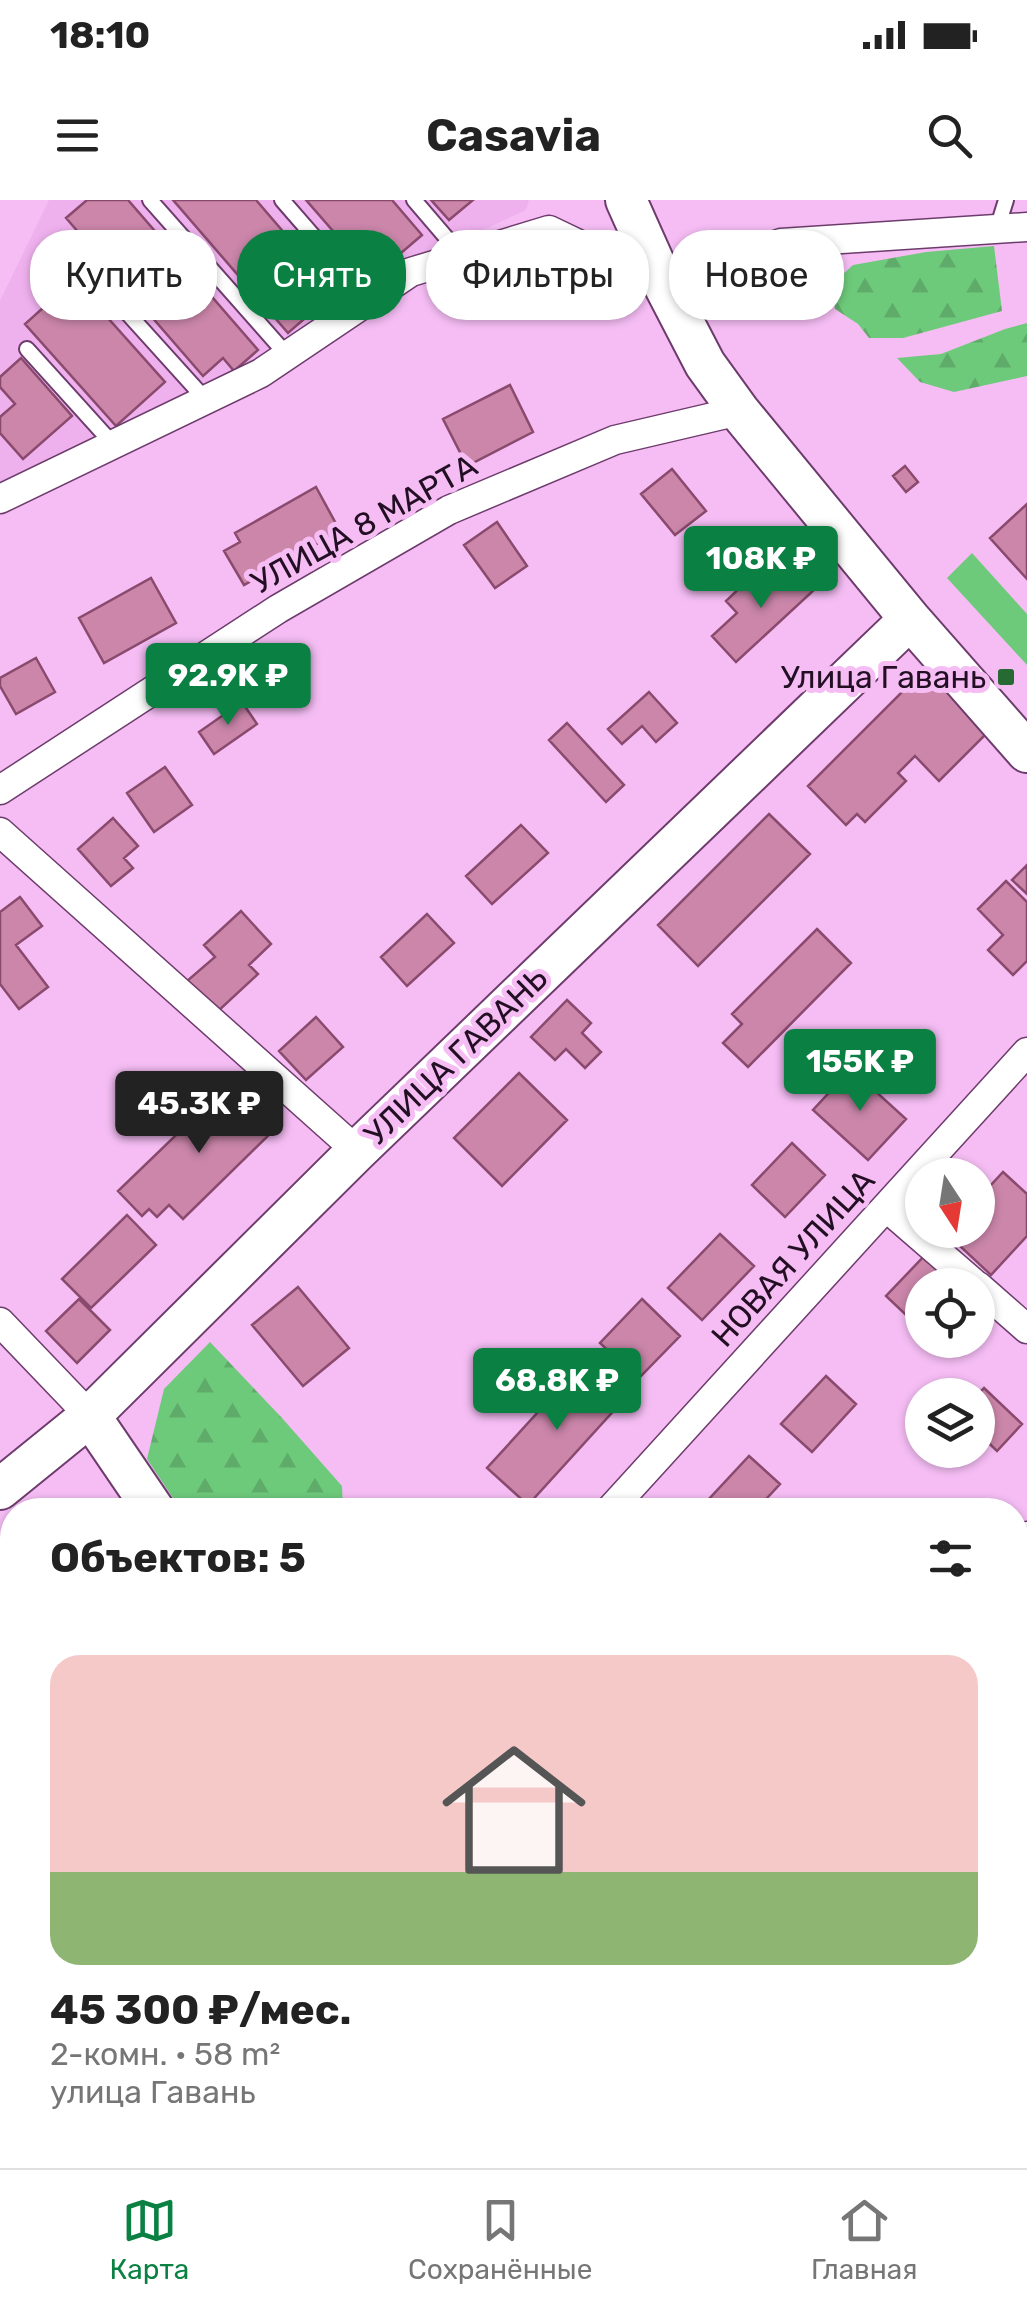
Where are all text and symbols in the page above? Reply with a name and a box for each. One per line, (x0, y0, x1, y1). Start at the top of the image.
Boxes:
text: 18:10 (50, 12, 150, 58)
icon: menu (50, 108, 105, 163)
icon: search (922, 108, 977, 163)
text: Casavia (426, 109, 601, 162)
chip: Купить (30, 230, 217, 320)
chip: Снять (237, 230, 406, 320)
chip: Фильтры (426, 230, 649, 320)
chip: Новое (669, 230, 844, 320)
street label: УЛИЦА 8 МАРТА (244, 446, 484, 602)
pin: 108K ₽ (680, 526, 842, 611)
text: 108K ₽ (706, 539, 816, 577)
pin: 92.9K ₽ (136, 643, 320, 728)
text: 92.9K ₽ (168, 656, 288, 694)
place label: Улица Гавань (781, 658, 986, 696)
marker: Улица Гавань (995, 666, 1017, 688)
street label: УЛИЦА ГАВАНЬ (356, 959, 556, 1153)
pin: 155K ₽ (779, 1029, 941, 1114)
text: 155K ₽ (806, 1042, 914, 1080)
pin: 45.3K ₽ (107, 1071, 291, 1156)
text: 45.3K ₽ (137, 1084, 261, 1122)
north arrow (905, 1158, 995, 1248)
map controls (905, 1158, 995, 1468)
street label: НОВАЯ УЛИЦА (703, 1162, 883, 1354)
button: locate (905, 1268, 995, 1358)
pin: 68.8K ₽ (465, 1348, 649, 1433)
text: 68.8K ₽ (495, 1361, 619, 1399)
button: layers (905, 1378, 995, 1468)
icon: filters (923, 1531, 978, 1586)
text: Объектов: 5 (50, 1533, 306, 1583)
icon: home (424, 1720, 604, 1900)
text: 45 300 ₽/мес. (50, 1985, 352, 2035)
text: 2-комн. · 58 m² (50, 2035, 280, 2073)
text: улица Гавань (50, 2073, 255, 2111)
tab: Карта (109, 2193, 189, 2286)
tab: Сохранённые (408, 2193, 592, 2286)
tab: Главная (811, 2193, 918, 2286)

